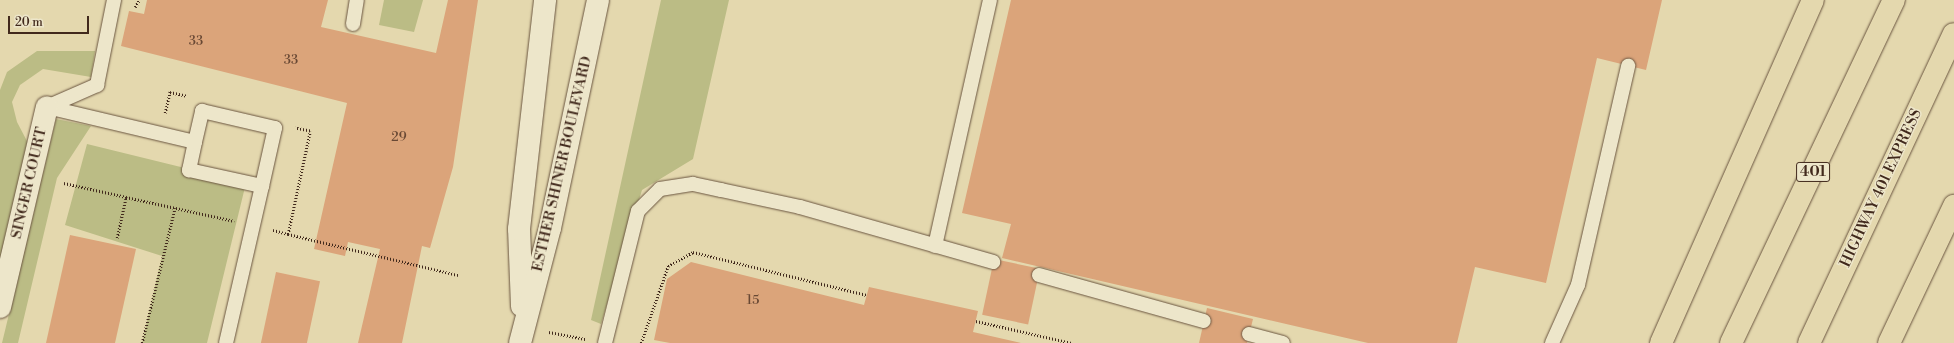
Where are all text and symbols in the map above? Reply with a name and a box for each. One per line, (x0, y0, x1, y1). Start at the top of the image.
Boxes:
scale bar (10, 8, 91, 34)
text: 20 m (15, 15, 43, 30)
house number: 33 (189, 33, 203, 49)
house number: 33 (284, 52, 298, 68)
street label: ESTHER SHINER BOULEVARD (528, 54, 596, 274)
street label: HIGHWAY 401 EXPRESS (1836, 106, 1926, 270)
street label: SINGER COURT (7, 125, 51, 241)
house number: 29 (391, 129, 407, 145)
road number: 401 (1796, 160, 1830, 184)
house number: 15 (747, 292, 759, 308)

